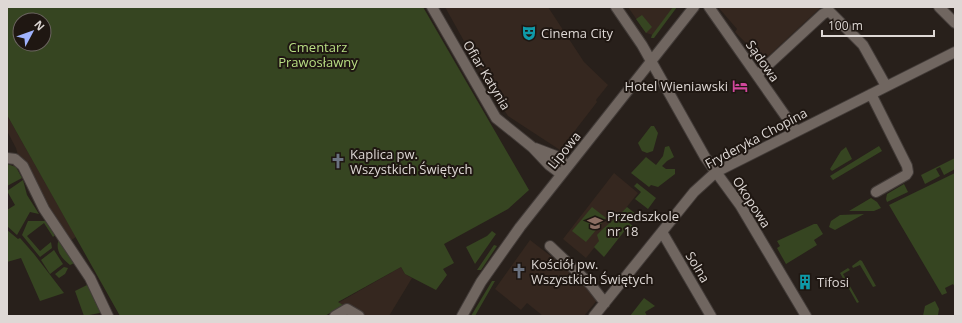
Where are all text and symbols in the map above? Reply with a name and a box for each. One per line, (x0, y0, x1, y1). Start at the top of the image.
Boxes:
north arrow (12, 12, 52, 52)
scale bar (822, 12, 934, 38)
text: N (31, 17, 49, 33)
text: 100 m (828, 17, 863, 34)
theatre icon: Cinema City (520, 24, 538, 42)
place label: Cinema City (541, 24, 613, 42)
street label: Sądowa (742, 36, 784, 86)
street label: Ofiar Katynia (459, 37, 515, 113)
park label: Cmentarz Prawosławny (278, 38, 358, 71)
place label: Hotel Wieniawski (625, 77, 728, 95)
hotel icon: Hotel Wieniawski (731, 77, 749, 95)
street label: Fryderyka Chopina (702, 103, 810, 173)
street label: Lipowa (543, 128, 585, 172)
place label: Kaplica pw. Wszystkich Świętych (350, 145, 472, 178)
church icon: Kaplica pw. Wszystkich Świętych (329, 152, 347, 170)
street label: Okopowa (729, 173, 775, 231)
place label: Przedszkole nr 18 (607, 207, 679, 240)
school or university icon: Przedszkole nr 18 (586, 214, 604, 232)
street label: Solna (682, 248, 714, 286)
place label: Kościół pw. Wszystkich Świętych (531, 255, 653, 288)
church icon: Kościół pw. Wszystkich Świętych (510, 262, 528, 280)
building icon: Tifosi (796, 273, 814, 291)
place label: Tifosi (817, 273, 849, 291)

